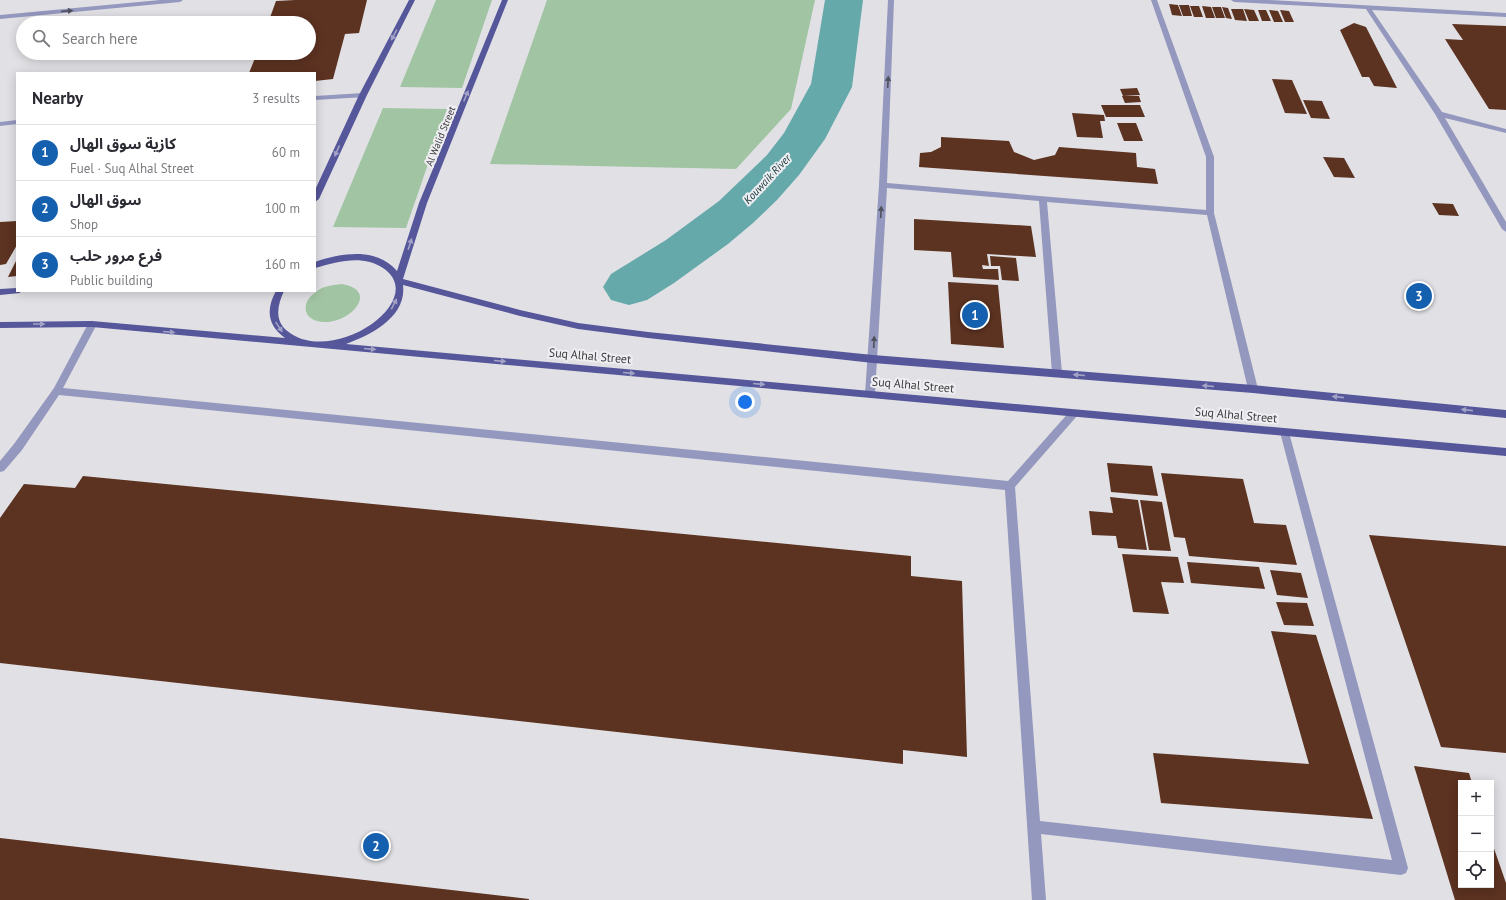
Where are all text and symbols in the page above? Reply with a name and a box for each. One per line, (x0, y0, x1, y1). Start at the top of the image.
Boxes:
one-way arrow (61, 7, 73, 14)
search box (16, 16, 316, 60)
icon: search (30, 27, 52, 49)
text: Search here (62, 29, 138, 48)
one-way arrow (391, 29, 397, 40)
one-way arrow (884, 76, 891, 88)
text: Nearby (32, 87, 83, 109)
text: 3 results (252, 90, 300, 107)
one-way arrow (464, 90, 470, 102)
street label: Al Walid Street (423, 104, 459, 168)
text: كازية سوق الهال (70, 134, 176, 153)
text: 1 (41, 144, 49, 161)
text: 60 m (272, 144, 300, 161)
one-way arrow (334, 146, 340, 157)
water label: Kouwaik River (740, 150, 794, 207)
text: Fuel · Suq Alhal Street (70, 160, 194, 177)
text: سوق الهال (70, 190, 141, 209)
text: 2 (41, 200, 49, 217)
text: 100 m (265, 200, 300, 217)
one-way arrow (878, 206, 885, 218)
text: Shop (70, 216, 98, 233)
one-way arrow (407, 237, 413, 249)
text: فرع مرور حلب (70, 246, 162, 265)
text: 3 (41, 256, 49, 273)
text: 160 m (265, 256, 300, 273)
text: Public building (70, 272, 153, 289)
pin: 3 (1406, 281, 1432, 311)
one-way arrow (391, 298, 397, 310)
pin: 1 (962, 300, 988, 330)
one-way arrow (33, 321, 46, 327)
one-way arrow (275, 321, 283, 332)
one-way arrow (163, 328, 175, 335)
one-way arrow (870, 336, 877, 348)
street label: Suq Alhal Street (548, 344, 632, 367)
one-way arrow (364, 346, 376, 353)
one-way arrow (494, 358, 506, 364)
one-way arrow (623, 369, 635, 376)
one-way arrow (1073, 372, 1085, 378)
street label: Suq Alhal Street (871, 373, 955, 396)
one-way arrow (753, 381, 765, 388)
one-way arrow (1202, 382, 1214, 389)
your location (735, 392, 755, 412)
one-way arrow (1332, 394, 1344, 401)
street label: Suq Alhal Street (1194, 403, 1278, 426)
one-way arrow (1461, 407, 1473, 413)
map controls (1458, 780, 1494, 888)
button: + (1458, 780, 1494, 816)
button: − (1458, 816, 1494, 852)
pin: 2 (363, 831, 389, 861)
button: locate (1458, 852, 1494, 888)

